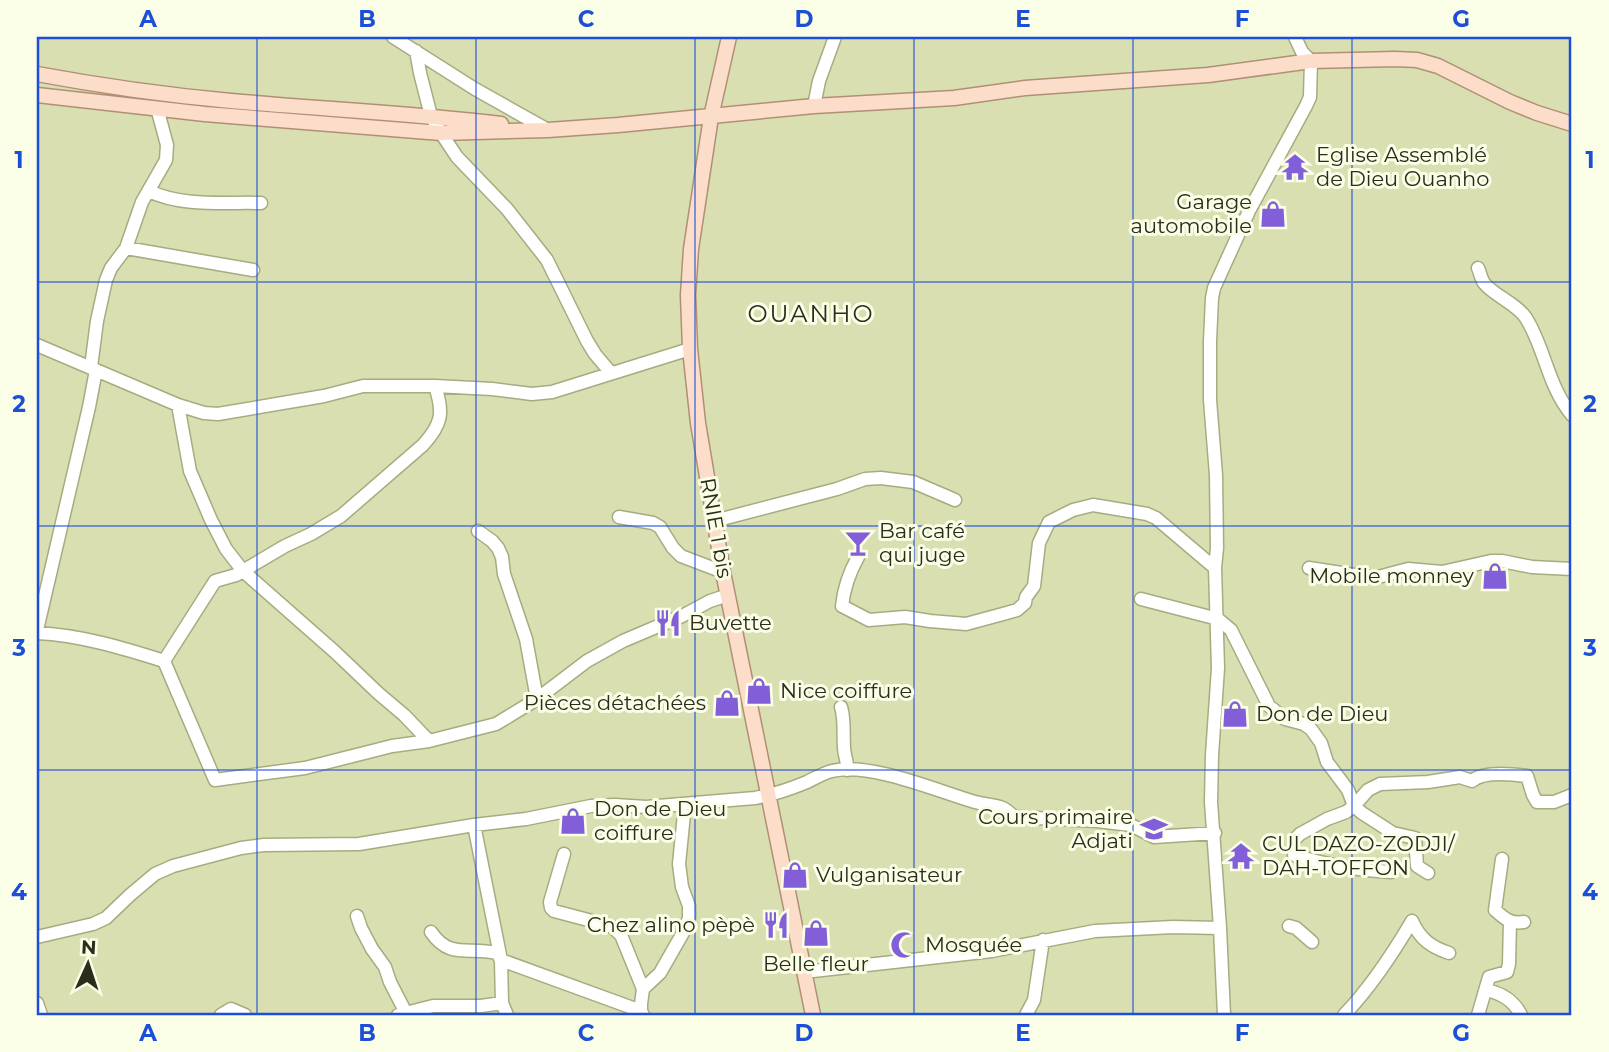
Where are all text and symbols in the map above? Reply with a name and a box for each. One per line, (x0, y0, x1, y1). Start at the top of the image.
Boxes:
text: A (138, 5, 157, 33)
text: B (358, 5, 376, 33)
text: C (578, 5, 595, 33)
text: D (795, 5, 814, 33)
text: E (1015, 5, 1031, 33)
text: F (1235, 5, 1250, 33)
text: G (1452, 5, 1470, 33)
place label: Eglise Assemblé de Dieu Ouanho (1316, 142, 1489, 191)
text: 1 (14, 146, 24, 174)
text: 1 (1585, 146, 1595, 174)
temple icon: Eglise Assemblé de Dieu Ouanho (1280, 152, 1310, 182)
place label: Garage automobile (1131, 189, 1252, 238)
shop icon: Garage automobile (1258, 199, 1288, 229)
district label: OUANHO (747, 299, 875, 328)
text: 2 (12, 390, 26, 418)
text: 2 (1583, 390, 1597, 418)
street label: RNIE 1 bis (695, 476, 738, 580)
place label: Bar café qui juge (879, 518, 965, 567)
bar icon: Bar café qui juge (843, 528, 873, 558)
shop icon: Mobile monney (1480, 561, 1510, 591)
place label: Mobile monney (1309, 563, 1475, 588)
restaurant icon: Buvette (653, 608, 683, 638)
place label: Buvette (689, 610, 772, 635)
text: 3 (11, 634, 26, 662)
text: 3 (1582, 634, 1597, 662)
shop icon: Nice coiffure (744, 676, 774, 706)
place label: Nice coiffure (780, 678, 912, 703)
shop icon: Pièces détachées (712, 688, 742, 718)
place label: Pièces détachées (524, 690, 706, 715)
shop icon: Don de Dieu (1220, 699, 1250, 729)
place label: Don de Dieu (1256, 701, 1388, 726)
place label: Don de Dieu coiffure (594, 796, 726, 845)
place label: Cours primaire Adjati (978, 804, 1133, 853)
shop icon: Don de Dieu coiffure (558, 806, 588, 836)
school or university icon: Cours primaire Adjati (1139, 814, 1169, 844)
place label: CUL DAZO-ZODJI/ DAH-TOFFON (1262, 831, 1456, 880)
temple icon: CUL DAZO-ZODJI/ DAH-TOFFON (1226, 841, 1256, 871)
shop icon: Vulganisateur (780, 860, 810, 890)
place label: Vulganisateur (816, 862, 962, 887)
text: 4 (11, 878, 27, 906)
text: 4 (1582, 878, 1598, 906)
restaurant icon: Chez alino pèpè (761, 910, 791, 940)
place label: Chez alino pèpè (587, 912, 755, 937)
shop icon: Belle fleur (801, 918, 831, 948)
north arrow (52, 930, 122, 1000)
mosque icon: Mosquée (889, 930, 919, 960)
place label: Mosquée (925, 932, 1022, 957)
text: N (81, 936, 97, 959)
place label: Belle fleur (763, 951, 869, 976)
text: A (138, 1019, 157, 1047)
text: B (358, 1019, 376, 1047)
text: C (578, 1019, 595, 1047)
text: D (795, 1019, 814, 1047)
text: E (1015, 1019, 1031, 1047)
text: F (1235, 1019, 1250, 1047)
text: G (1452, 1019, 1470, 1047)

